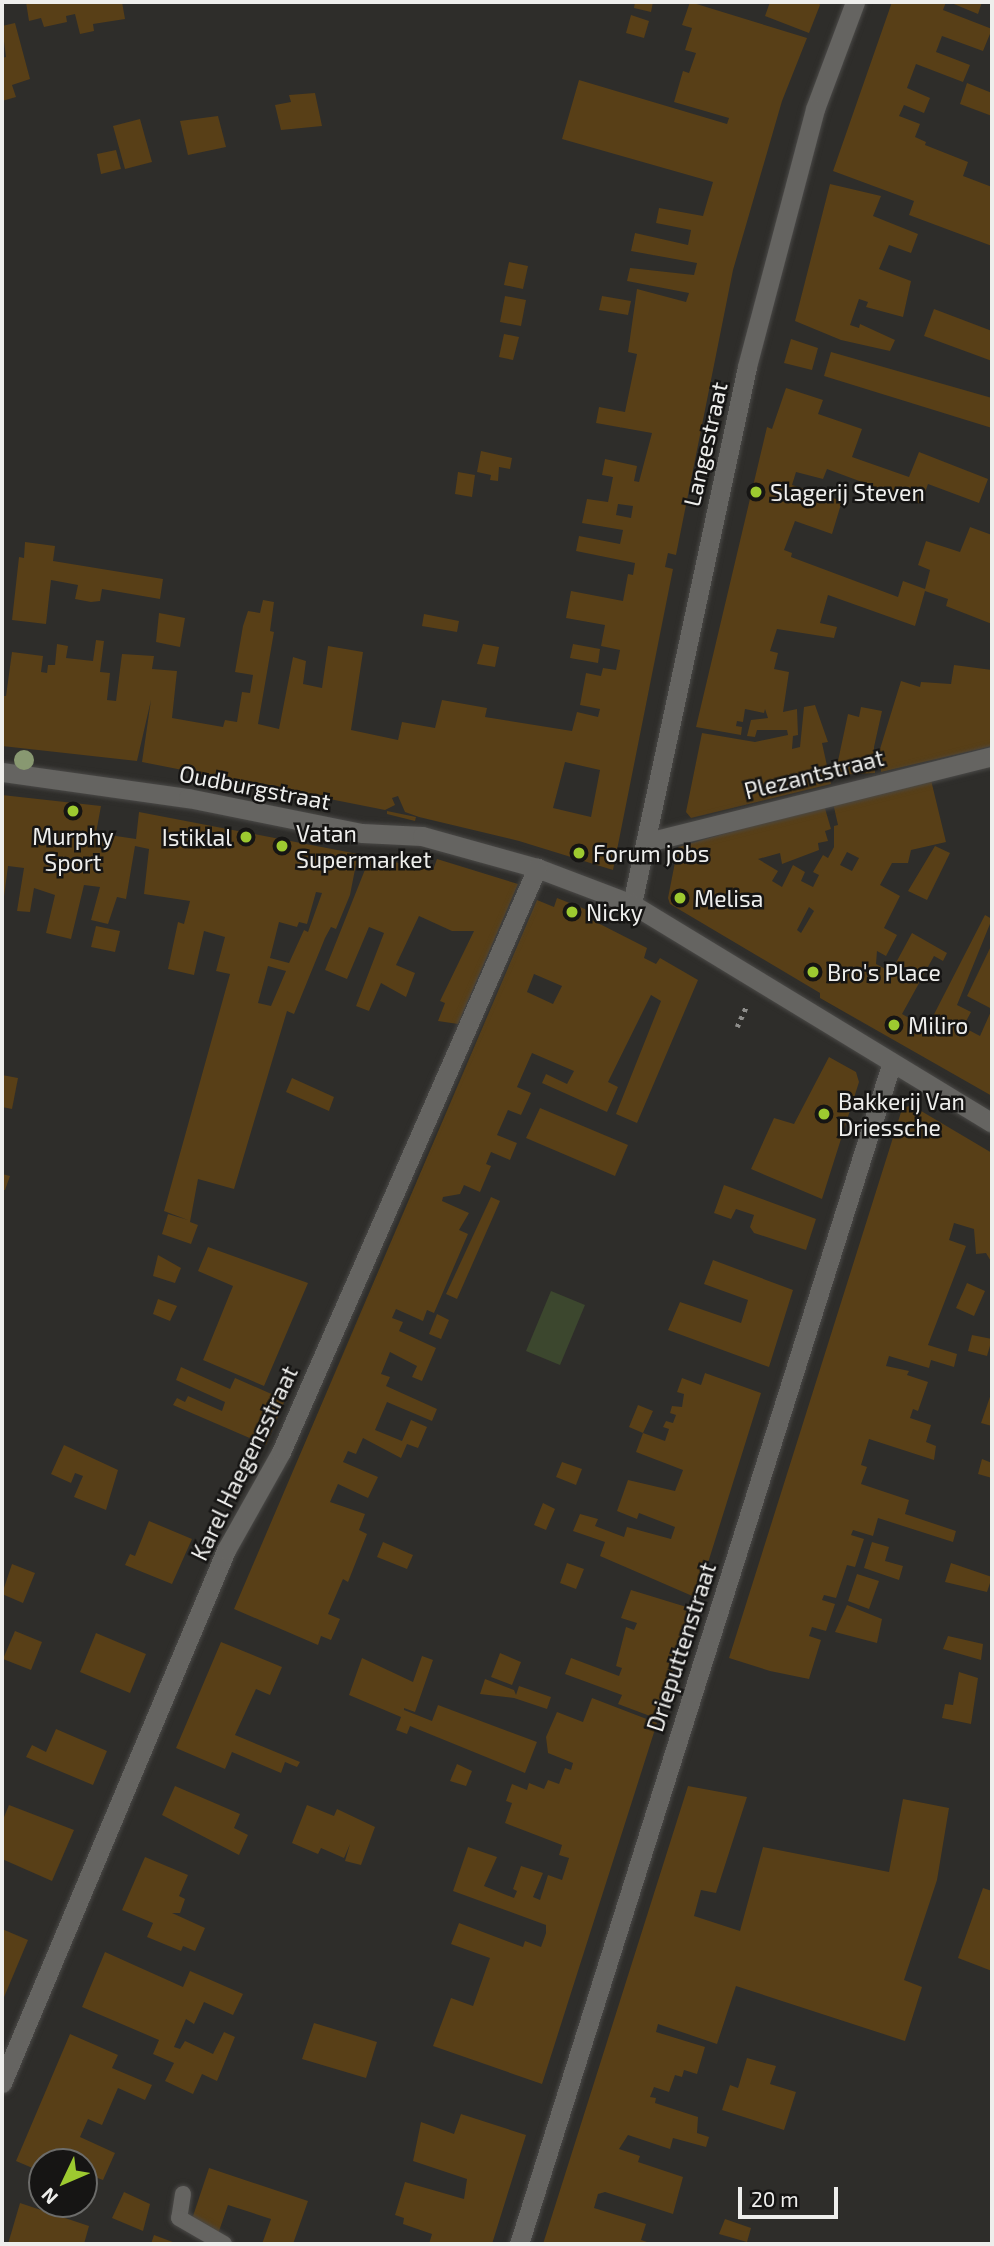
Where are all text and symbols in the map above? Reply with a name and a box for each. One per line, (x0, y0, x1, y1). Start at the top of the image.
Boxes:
street label: Langestraat (677, 379, 733, 509)
place label: Slagerij Steven (770, 478, 925, 506)
marker: Slagerij Steven (748, 484, 764, 500)
street label: Plezantstraat (741, 743, 887, 805)
street label: Oudburgstraat (177, 759, 333, 815)
marker: Murphy Sport (65, 803, 81, 819)
place label: Vatan Supermarket (296, 819, 431, 873)
place label: Murphy Sport (32, 822, 114, 876)
place label: Istiklal (162, 823, 232, 851)
marker: Istiklal (238, 829, 254, 845)
marker: Vatan Supermarket (274, 838, 290, 854)
place label: Forum jobs (593, 839, 709, 867)
marker: Forum jobs (571, 845, 587, 861)
place label: Melisa (694, 884, 763, 912)
marker: Melisa (672, 890, 688, 906)
place label: Nicky (586, 898, 643, 926)
marker: Nicky (564, 904, 580, 920)
place label: Bro's Place (827, 958, 941, 986)
marker: Bro's Place (805, 964, 821, 980)
place label: Miliro (908, 1011, 968, 1039)
marker: Miliro (886, 1017, 902, 1033)
place label: Bakkerij Van Driessche (838, 1087, 965, 1141)
marker: Bakkerij Van Driessche (816, 1106, 832, 1122)
street label: Karel Haegensstraat (185, 1361, 303, 1565)
street label: Drieputtenstraat (641, 1559, 721, 1735)
north arrow (28, 2148, 98, 2218)
scale bar (742, 2172, 842, 2216)
text: N (36, 2184, 62, 2209)
text: 20 m (751, 2186, 799, 2211)

